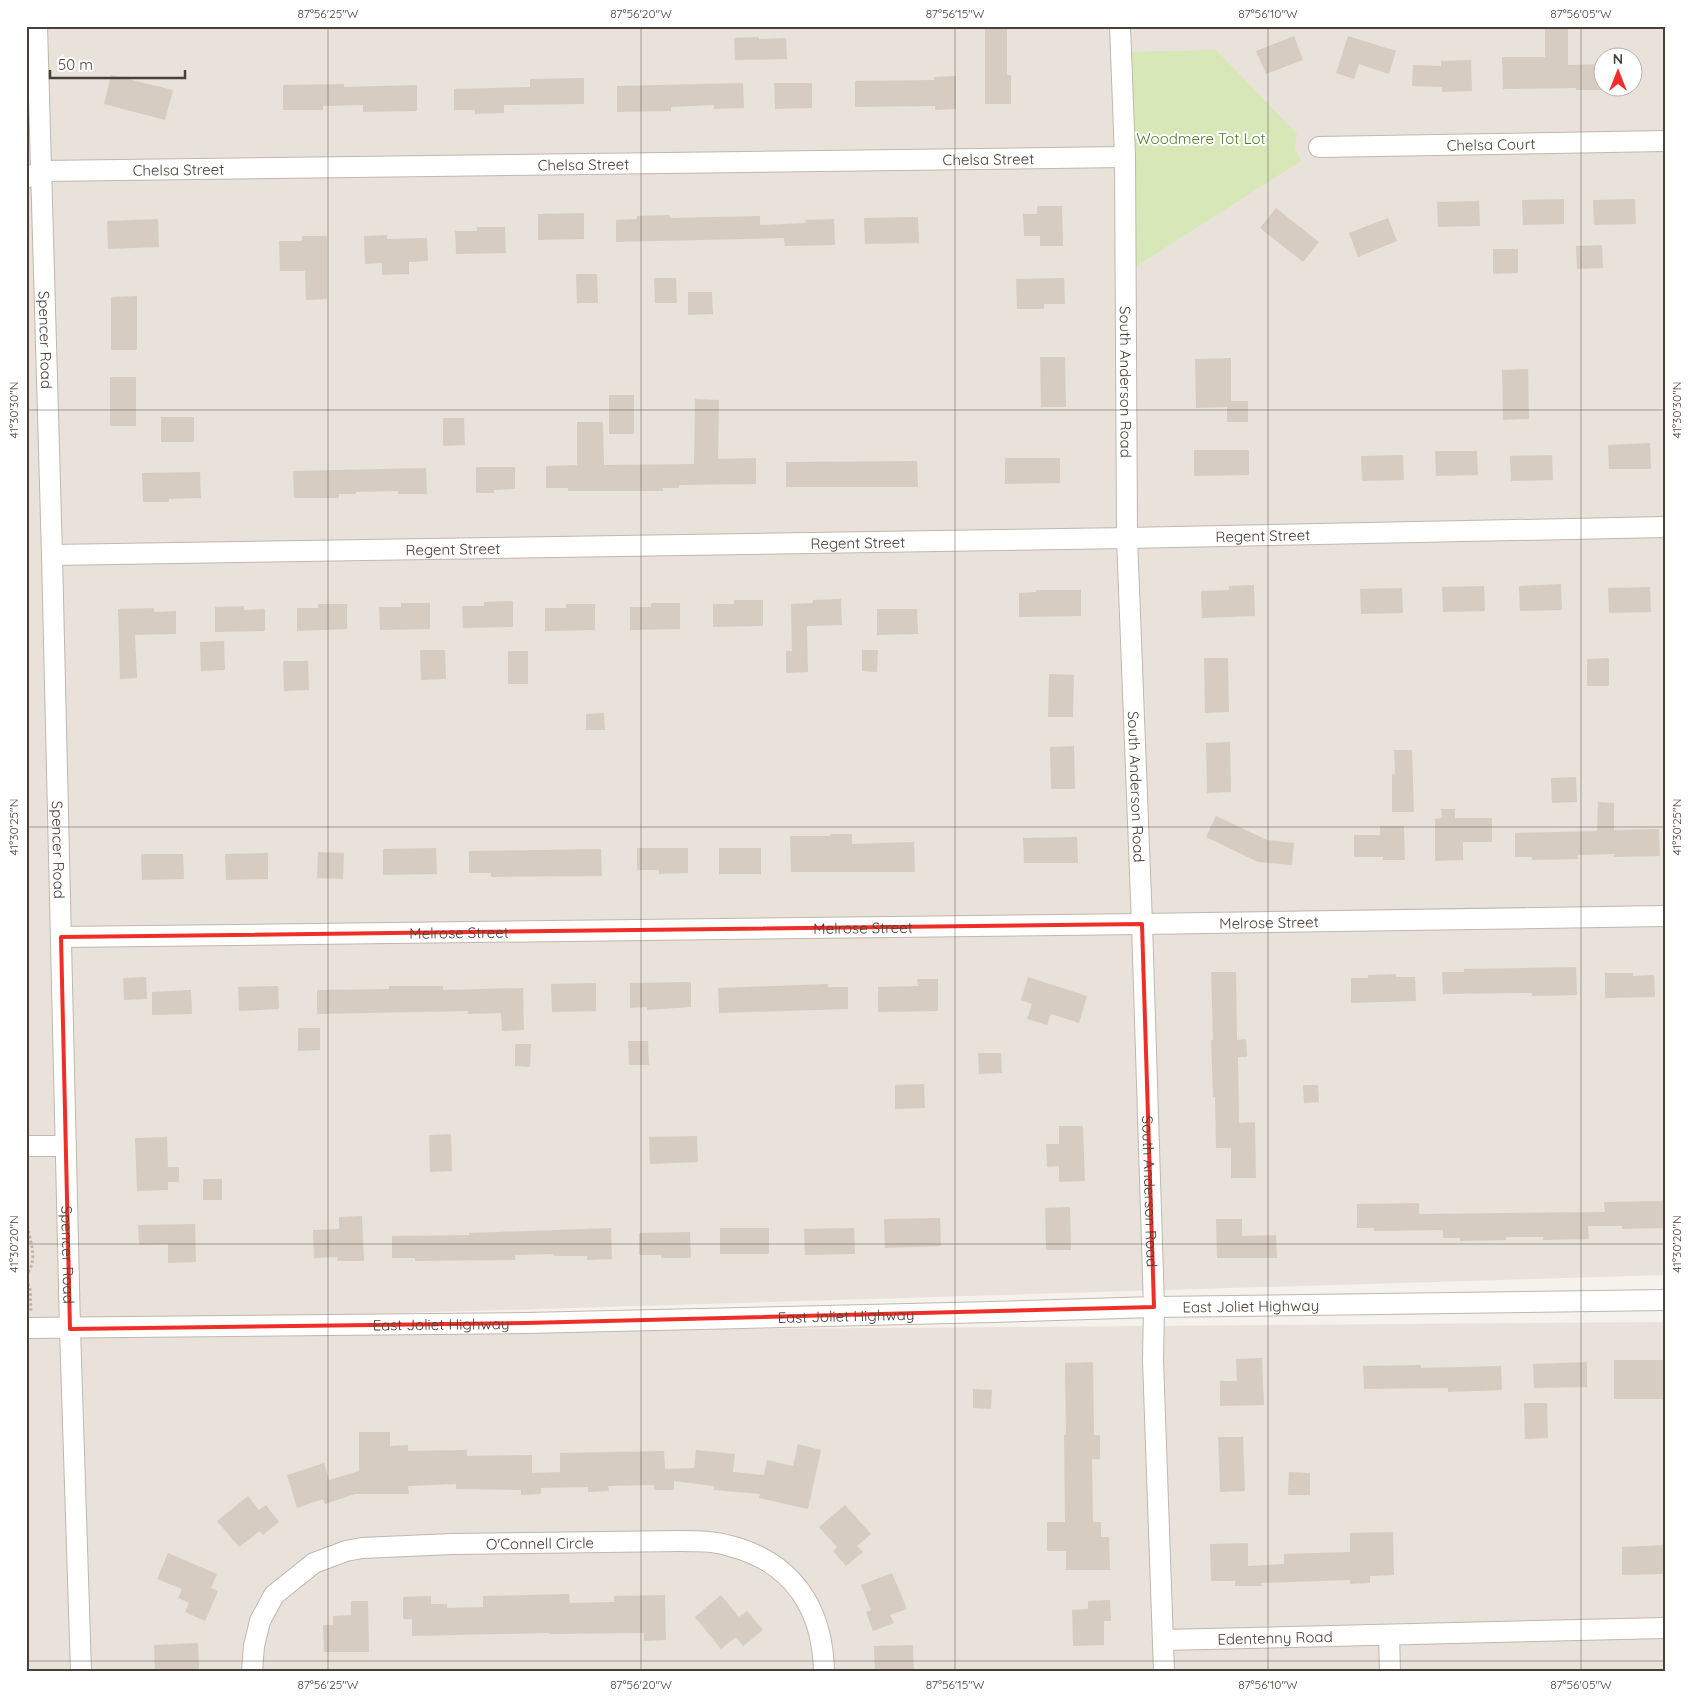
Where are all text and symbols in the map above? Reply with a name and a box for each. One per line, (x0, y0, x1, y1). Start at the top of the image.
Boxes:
text: 87°56'25"W (298, 6, 359, 21)
text: 87°56'20"W (610, 6, 672, 21)
text: 87°56'15"W (926, 6, 985, 21)
text: 87°56'10"W (1238, 6, 1298, 21)
text: 87°56'05"W (1550, 6, 1612, 21)
scale bar (50, 48, 185, 80)
north arrow (1594, 48, 1644, 98)
text: N (1613, 50, 1623, 68)
text: 50 m (58, 55, 93, 74)
park label: Woodmere Tot Lot (1136, 129, 1266, 148)
street label: Chelsa Court (1446, 134, 1536, 154)
street label: Chelsa Street (942, 149, 1034, 169)
street label: Chelsa Street (537, 154, 629, 174)
street label: Chelsa Street (132, 159, 224, 179)
street label: Spencer Road (35, 291, 57, 389)
street label: South Anderson Road (1116, 306, 1136, 458)
text: 41°30'30"N (6, 381, 21, 439)
text: 41°30'30"N (1669, 381, 1684, 439)
street label: Regent Street (1215, 525, 1310, 546)
street label: Regent Street (810, 532, 905, 553)
street label: Regent Street (405, 538, 501, 559)
street label: South Anderson Road (1124, 711, 1149, 863)
text: 41°30'25"N (6, 799, 21, 855)
text: 41°30'25"N (1669, 799, 1684, 855)
street label: Spencer Road (48, 800, 69, 899)
street label: Melrose Street (1219, 912, 1319, 932)
street label: Melrose Street (813, 917, 913, 937)
street label: Melrose Street (409, 922, 509, 942)
street label: South Anderson Road (1139, 1115, 1162, 1268)
street label: Spencer Road (58, 1205, 79, 1304)
text: 41°30'20"N (6, 1215, 21, 1273)
text: 41°30'20"N (1669, 1215, 1684, 1273)
street label: East Joliet Highway (1182, 1295, 1319, 1316)
street label: East Joliet Highway (777, 1304, 914, 1327)
street label: East Joliet Highway (372, 1314, 509, 1334)
street label: O'Connell Circle (486, 1533, 594, 1553)
street label: Edentenny Road (1217, 1626, 1333, 1648)
text: 87°56'25"W (298, 1677, 359, 1692)
text: 87°56'20"W (610, 1677, 672, 1692)
text: 87°56'15"W (926, 1677, 985, 1692)
text: 87°56'10"W (1238, 1677, 1298, 1692)
text: 87°56'05"W (1550, 1677, 1612, 1692)

